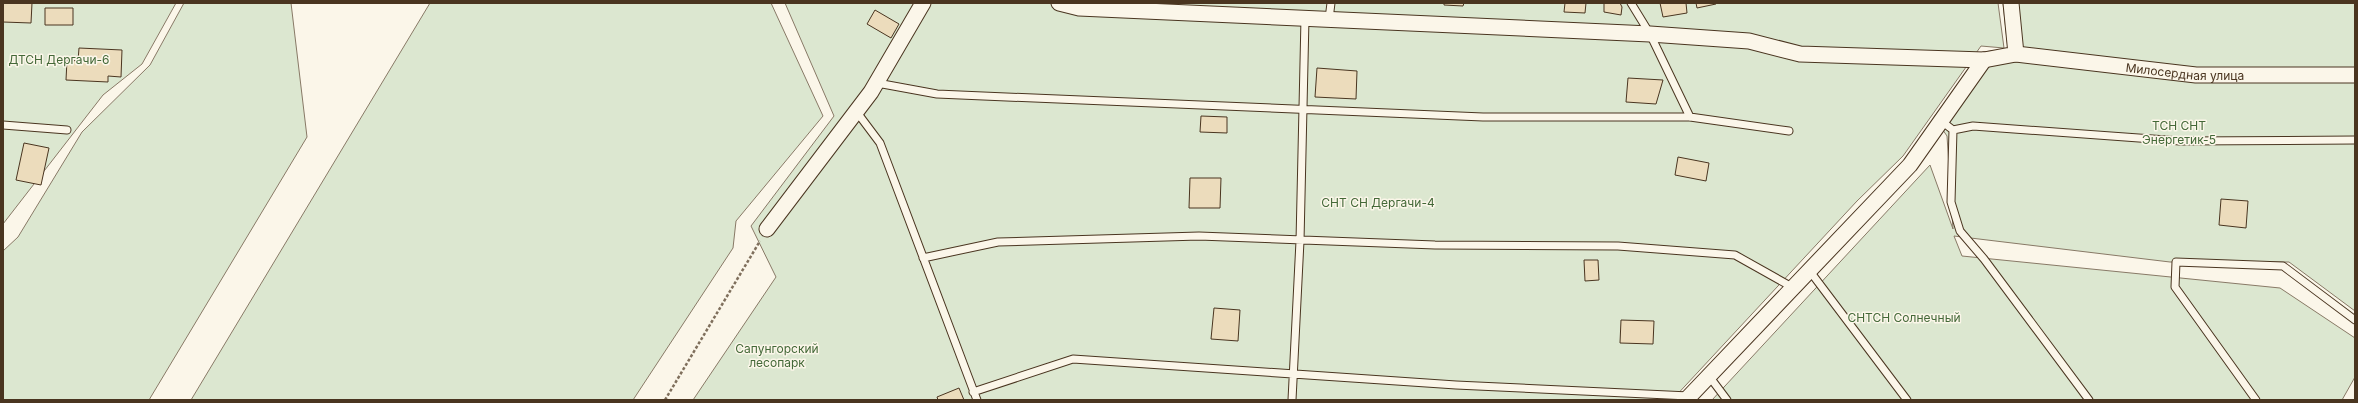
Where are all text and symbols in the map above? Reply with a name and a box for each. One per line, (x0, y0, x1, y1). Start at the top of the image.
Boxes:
park label: ДТСН Дергачи-6 (8, 52, 110, 67)
street label: Милосердная улица (2125, 59, 2244, 83)
park label: ТСН СНТ Энергетик-5 (2142, 118, 2216, 147)
park label: СНТ СН Дергачи-4 (1321, 195, 1435, 210)
park label: СНТСН Солнечный (1847, 310, 1961, 325)
park label: Сапунгорский лесопарк (735, 341, 819, 370)

